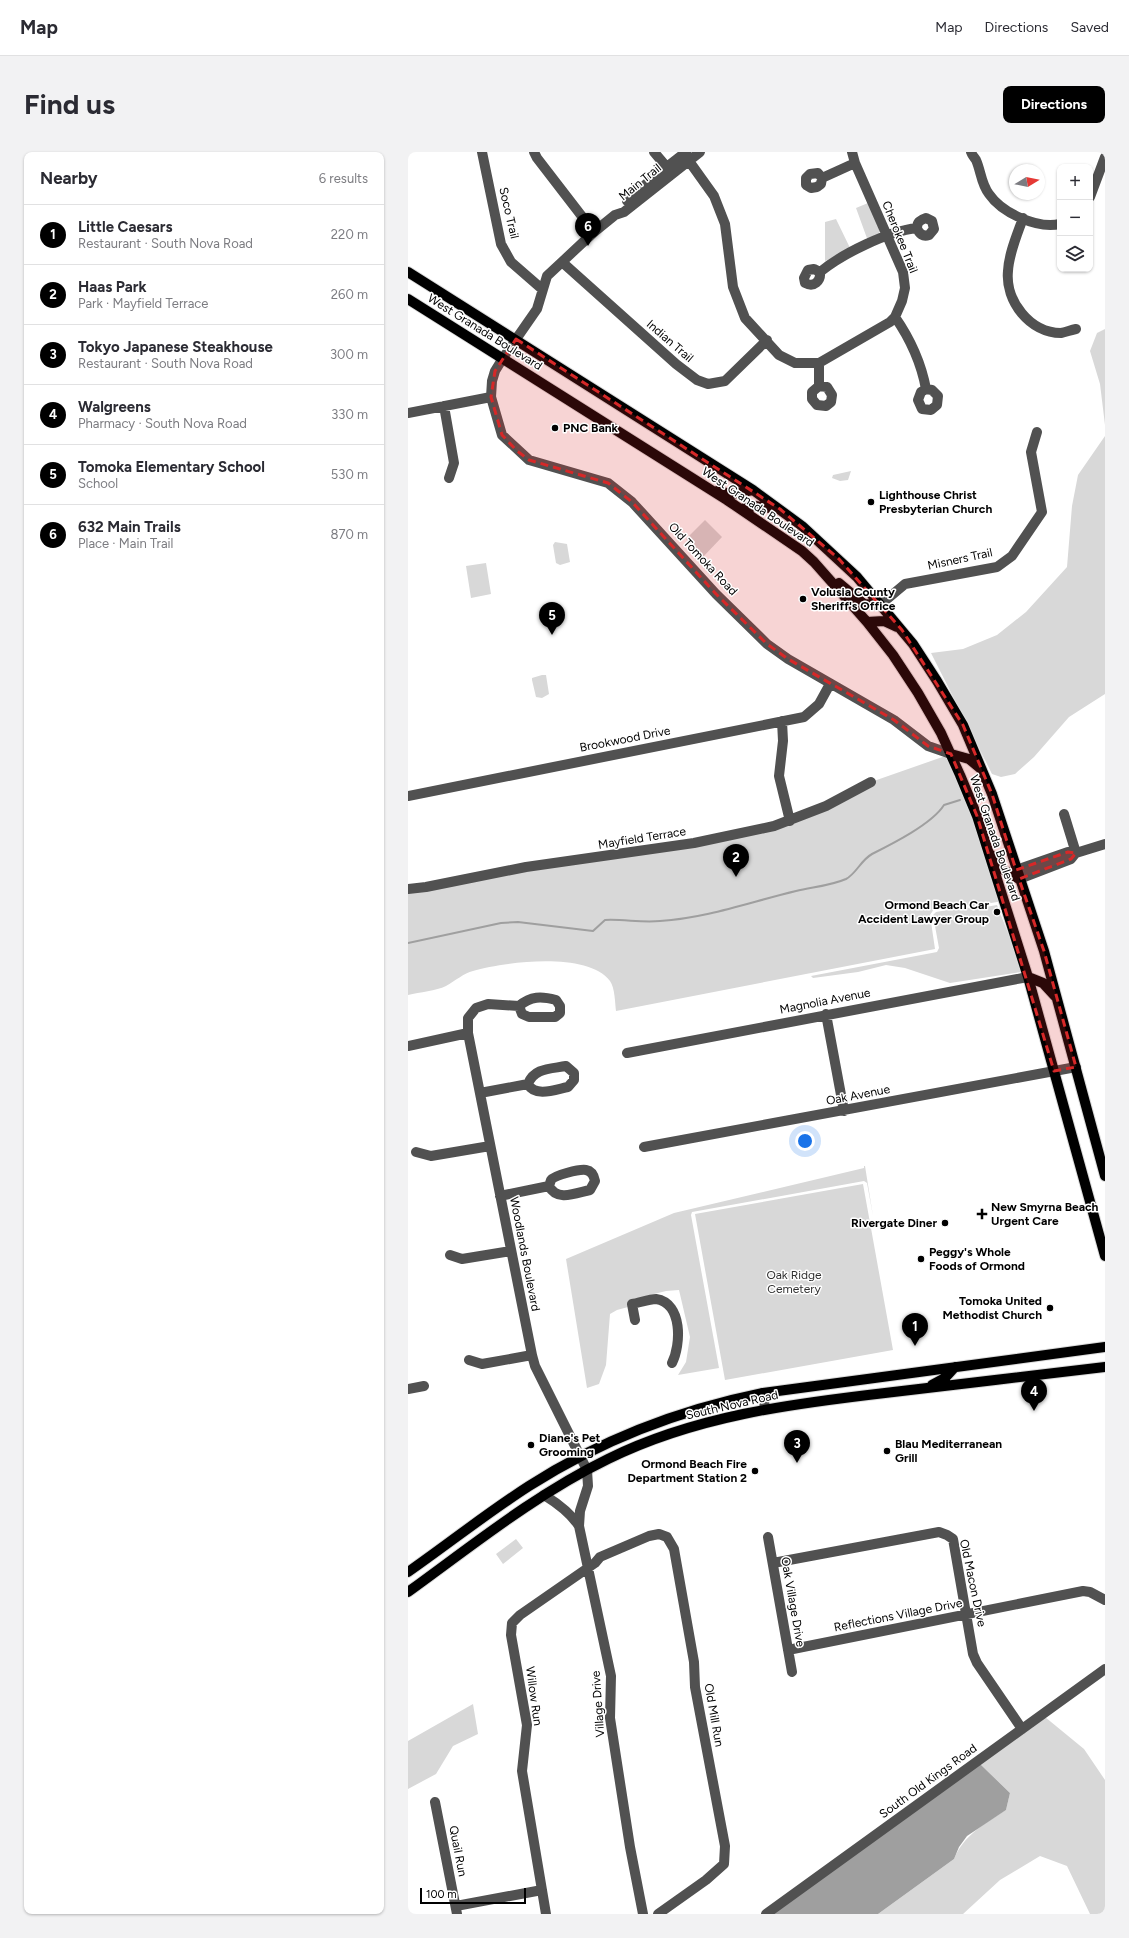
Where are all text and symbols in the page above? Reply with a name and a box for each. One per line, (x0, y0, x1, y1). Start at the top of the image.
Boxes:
text: Map (20, 16, 58, 39)
text: Map (935, 19, 963, 36)
text: Directions (985, 19, 1048, 36)
text: Saved (1070, 19, 1109, 36)
button: Directions (1003, 86, 1105, 123)
text: Find us (24, 87, 115, 121)
street label: Main Trail (616, 161, 664, 203)
north arrow (1009, 164, 1045, 200)
map controls (1057, 164, 1093, 272)
button: + (1057, 164, 1093, 200)
text: Nearby (40, 168, 98, 188)
text: 6 results (319, 171, 368, 186)
street label: Soco Trail (496, 186, 522, 240)
street label: Cherokee Trail (879, 199, 921, 275)
button: − (1057, 200, 1093, 236)
pin: 6 (575, 213, 601, 246)
text: Little Caesars (78, 218, 172, 236)
text: 1 (50, 227, 56, 242)
text: 220 m (331, 227, 368, 242)
text: Restaurant · South Nova Road (78, 236, 253, 251)
button: layers (1057, 236, 1093, 272)
text: Haas Park (78, 278, 146, 296)
text: 2 (49, 287, 57, 302)
text: 260 m (331, 287, 368, 302)
street label: West Granada Boulevard (425, 291, 545, 373)
text: Park · Mayfield Terrace (78, 296, 208, 311)
street label: Indian Trail (644, 317, 696, 365)
text: Tokyo Japanese Steakhouse (78, 338, 273, 356)
text: 3 (49, 347, 57, 362)
text: 300 m (330, 347, 368, 362)
text: Restaurant · South Nova Road (78, 356, 253, 371)
text: Walgreens (78, 398, 151, 416)
text: 4 (49, 407, 57, 422)
text: 330 m (331, 407, 368, 422)
text: Pharmacy · South Nova Road (78, 416, 247, 431)
place label: PNC Bank (563, 421, 619, 435)
marker: PNC Bank (550, 423, 560, 433)
text: Tomoka Elementary School (78, 458, 265, 476)
street label: West Granada Boulevard (699, 464, 817, 550)
text: 5 (49, 467, 57, 482)
text: 530 m (331, 467, 368, 482)
text: School (78, 476, 118, 491)
place label: Lighthouse Christ Presbyterian Church (879, 488, 992, 516)
marker: Lighthouse Christ Presbyterian Church (866, 497, 876, 507)
text: 632 Main Trails (78, 518, 181, 536)
street label: Old Tomoka Road (666, 520, 740, 598)
text: 6 (49, 527, 57, 542)
text: 870 m (330, 527, 368, 542)
text: Place · Main Trail (78, 536, 173, 551)
street label: Misners Trail (926, 545, 994, 573)
place label: Volusia County Sheriff's Office (811, 585, 896, 613)
marker: Volusia County Sheriff's Office (798, 594, 808, 604)
pin: 5 (539, 602, 565, 635)
street label: Brookwood Drive (578, 723, 672, 755)
street label: West Granada Boulevard (967, 773, 1023, 903)
street label: Mayfield Terrace (597, 824, 687, 852)
pin: 2 (723, 844, 749, 877)
place label: Ormond Beach Car Accident Lawyer Group (858, 898, 989, 926)
marker: Ormond Beach Car Accident Lawyer Group (992, 907, 1002, 917)
street label: Magnolia Avenue (778, 985, 872, 1017)
street label: Oak Avenue (825, 1082, 892, 1108)
your location (795, 1131, 815, 1151)
street label: Woodlands Boulevard (507, 1196, 543, 1312)
place label: New Smyrna Beach Urgent Care (991, 1200, 1099, 1228)
marker: New Smyrna Beach Urgent Care (976, 1208, 988, 1220)
place label: Rivergate Diner (851, 1216, 937, 1230)
marker: Rivergate Diner (940, 1218, 950, 1228)
place label: Peggy's Whole Foods of Ormond (929, 1245, 1025, 1273)
marker: Peggy's Whole Foods of Ormond (916, 1254, 926, 1264)
park label: Oak Ridge Cemetery (766, 1268, 822, 1296)
place label: Tomoka United Methodist Church (943, 1294, 1042, 1322)
marker: Tomoka United Methodist Church (1045, 1303, 1055, 1313)
pin: 1 (902, 1313, 928, 1346)
pin: 4 (1021, 1378, 1047, 1411)
street label: South Nova Road (685, 1388, 779, 1422)
pin: 3 (784, 1430, 810, 1463)
place label: Diane's Pet Grooming (539, 1431, 601, 1459)
place label: Blau Mediterranean Grill (895, 1437, 1002, 1465)
marker: Diane's Pet Grooming (526, 1440, 536, 1450)
marker: Blau Mediterranean Grill (882, 1446, 892, 1456)
place label: Ormond Beach Fire Department Station 2 (627, 1457, 747, 1485)
marker: Ormond Beach Fire Department Station 2 (750, 1466, 760, 1476)
street label: Old Macon Drive (957, 1538, 989, 1628)
street label: Oak Village Drive (778, 1556, 808, 1648)
street label: Reflections Village Drive (833, 1596, 964, 1634)
street label: Willow Run (523, 1665, 545, 1727)
street label: Village Drive (589, 1670, 607, 1738)
street label: Old Mill Run (702, 1682, 727, 1748)
street label: South Old Kings Road (876, 1741, 980, 1821)
street label: Quail Run (446, 1824, 470, 1878)
scale bar (420, 1886, 526, 1905)
text: 100 m (426, 1888, 457, 1901)

